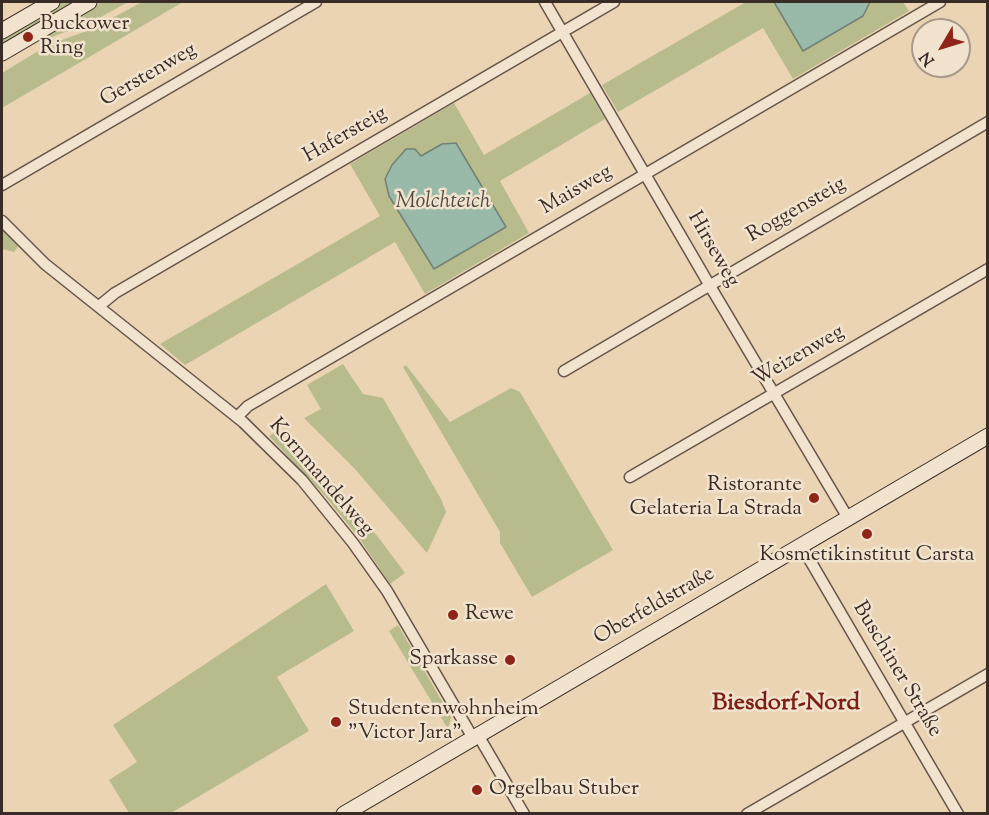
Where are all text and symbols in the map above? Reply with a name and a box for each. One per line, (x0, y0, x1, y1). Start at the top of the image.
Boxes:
place label: Buckower Ring (40, 12, 129, 62)
north arrow (911, 18, 971, 78)
marker: Buckower Ring (21, 30, 35, 44)
street label: Gerstenweg (96, 38, 202, 114)
text: N (915, 46, 941, 70)
street label: Hafersteig (300, 102, 392, 170)
street label: Maisweg (537, 161, 617, 221)
street label: Roggensteig (743, 173, 851, 249)
water label: Molchteich (395, 190, 491, 216)
street label: Hirseweg (680, 208, 744, 292)
street label: Weizenweg (749, 321, 849, 393)
street label: Kornmandelweg (262, 414, 378, 542)
place label: Ristorante Gelateria La Strada (630, 473, 802, 523)
marker: Ristorante Gelateria La Strada (807, 491, 821, 505)
marker: Kosmetikinstitut Carsta (860, 527, 874, 541)
place label: Kosmetikinstitut Carsta (759, 543, 975, 569)
street label: Oberfeldstraße (590, 562, 720, 652)
street label: Buschiner Straße (846, 598, 946, 742)
place label: Rewe (465, 602, 514, 628)
marker: Rewe (446, 608, 460, 622)
place label: Sparkasse (409, 647, 498, 673)
marker: Sparkasse (503, 653, 517, 667)
district label: Biesdorf-Nord (712, 691, 860, 719)
place label: Studentenwohnheim "Victor Jara" (348, 697, 539, 747)
marker: Studentenwohnheim "Victor Jara" (329, 715, 343, 729)
place label: Orgelbau Stuber (489, 777, 639, 803)
marker: Orgelbau Stuber (470, 783, 484, 797)

